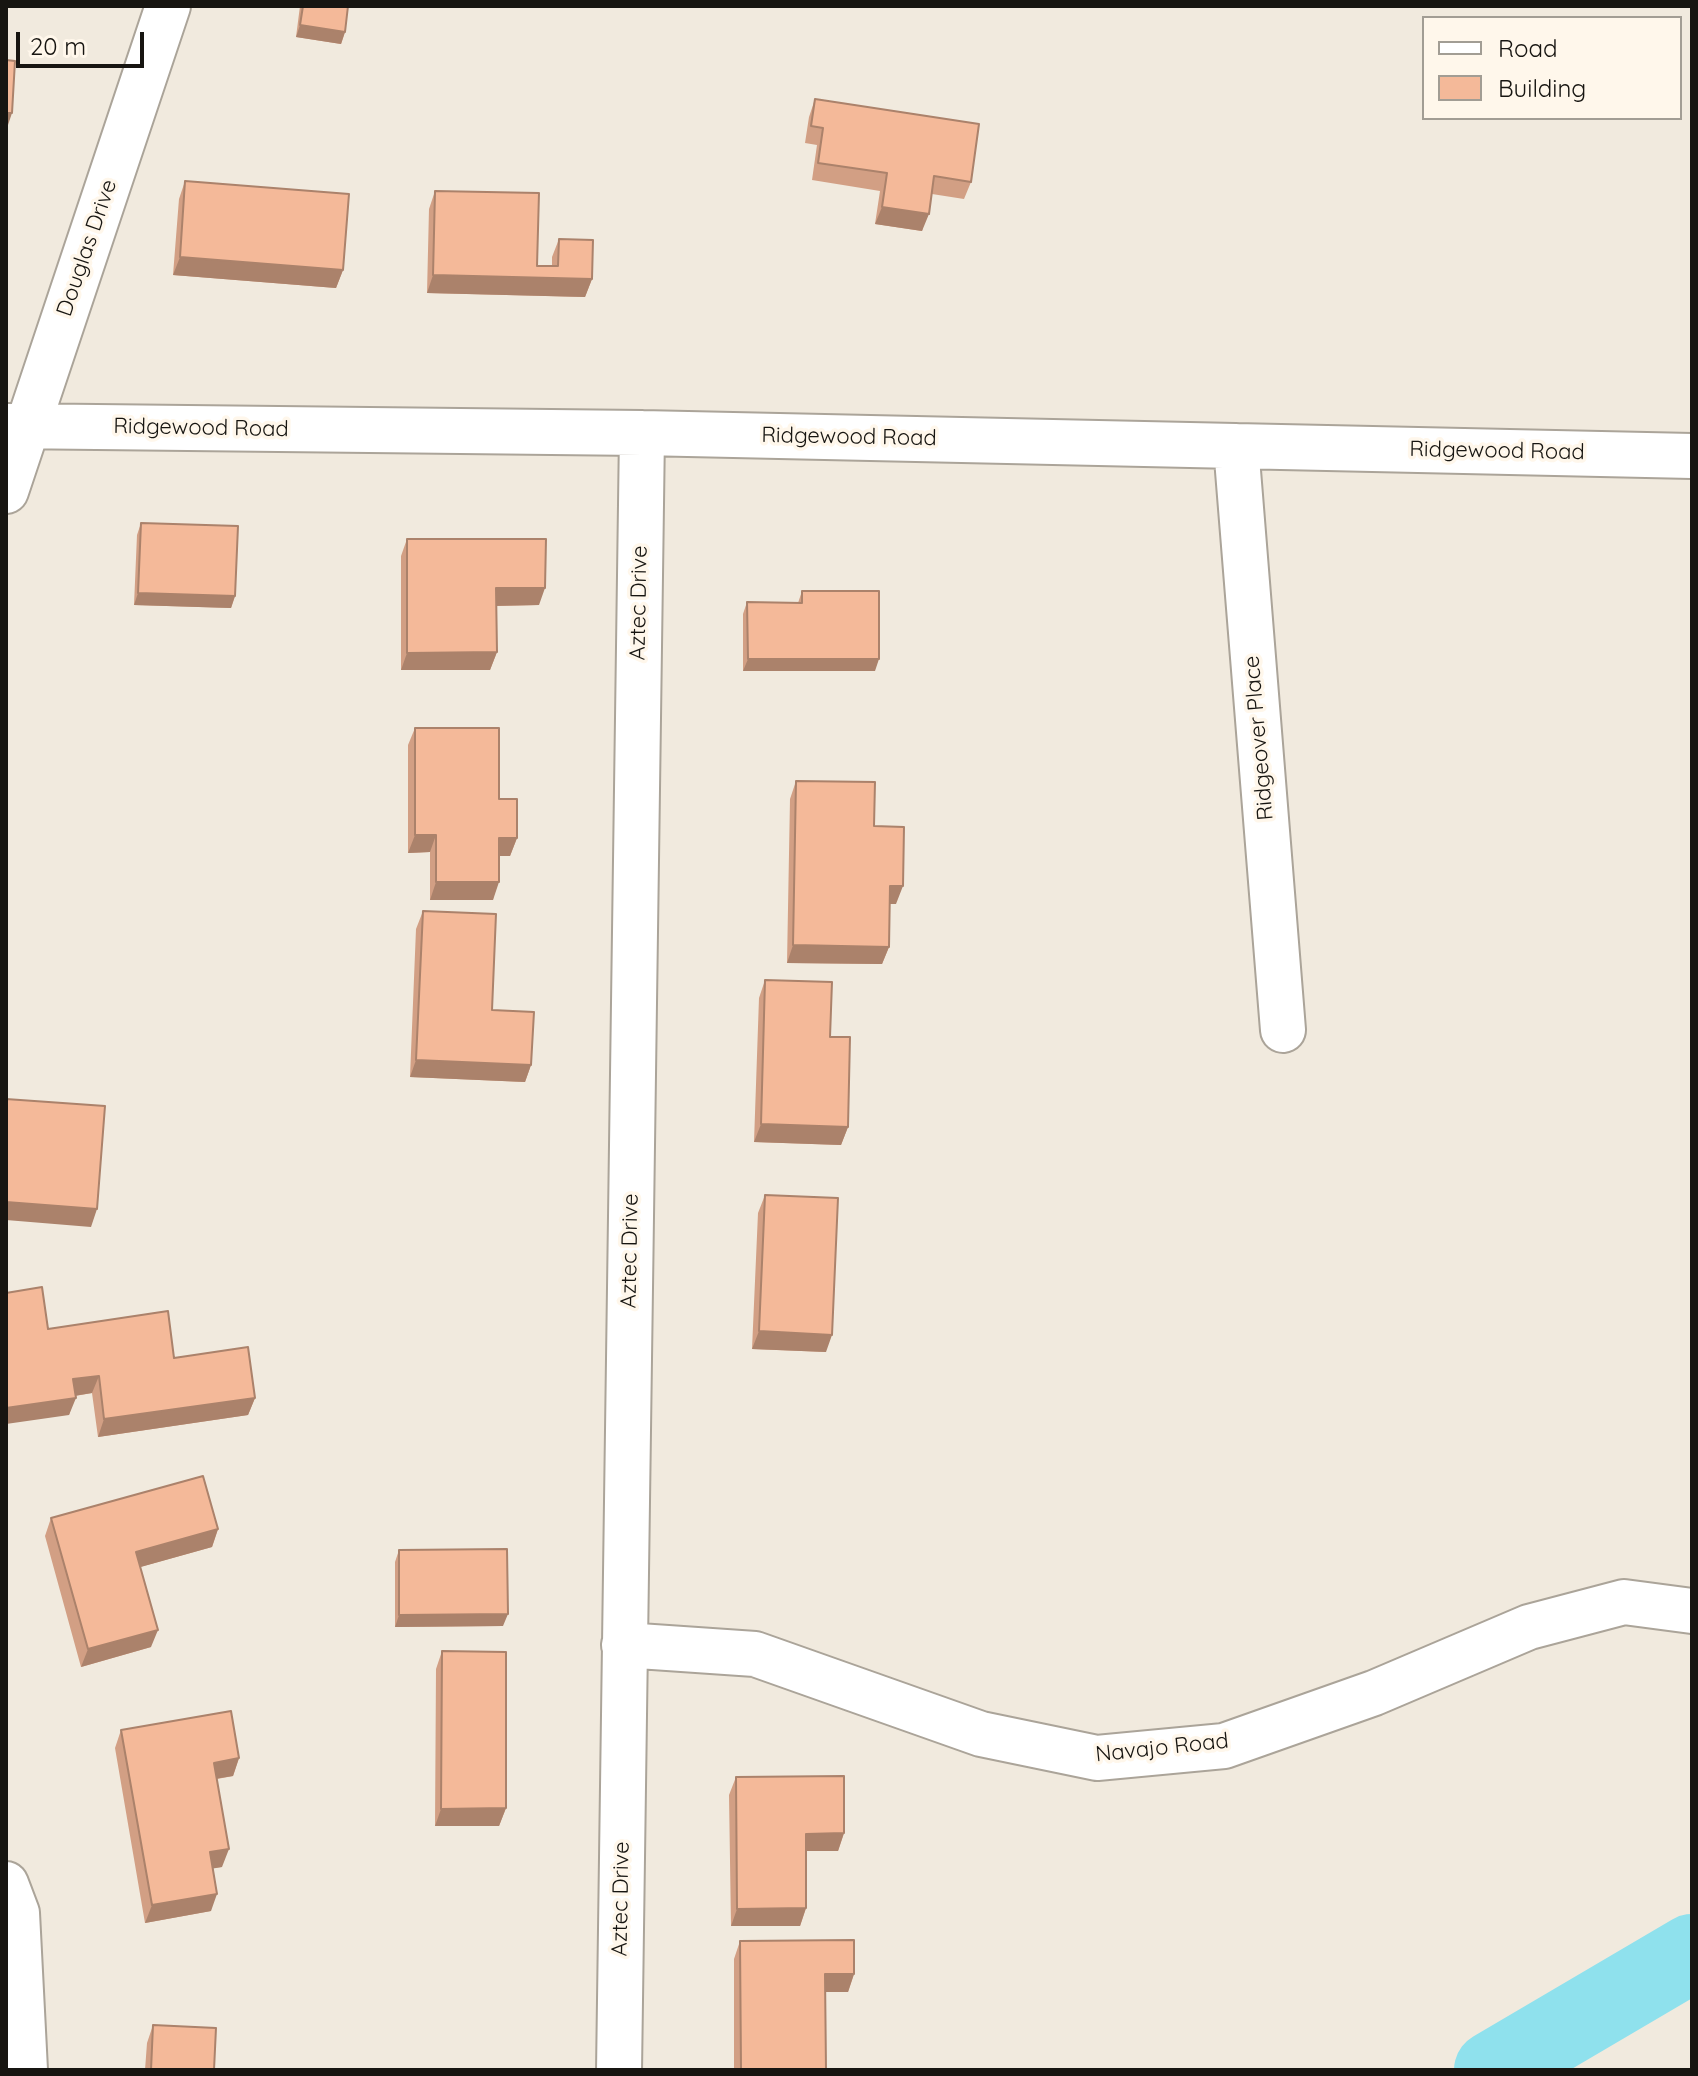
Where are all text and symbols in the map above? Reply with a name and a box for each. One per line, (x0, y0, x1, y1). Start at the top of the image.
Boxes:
scale bar (20, 16, 148, 66)
legend (1422, 16, 1682, 120)
text: 20 m (30, 31, 86, 61)
text: Road (1498, 33, 1558, 63)
text: Building (1498, 73, 1586, 103)
street label: Douglas Drive (51, 176, 123, 320)
street label: Ridgewood Road (113, 413, 289, 443)
street label: Ridgewood Road (761, 422, 937, 452)
street label: Ridgewood Road (1409, 436, 1585, 466)
street label: Aztec Drive (625, 545, 653, 661)
street label: Ridgeover Place (1239, 654, 1279, 822)
street label: Aztec Drive (616, 1193, 644, 1309)
street label: Navajo Road (1094, 1728, 1230, 1768)
street label: Aztec Drive (607, 1841, 635, 1957)

